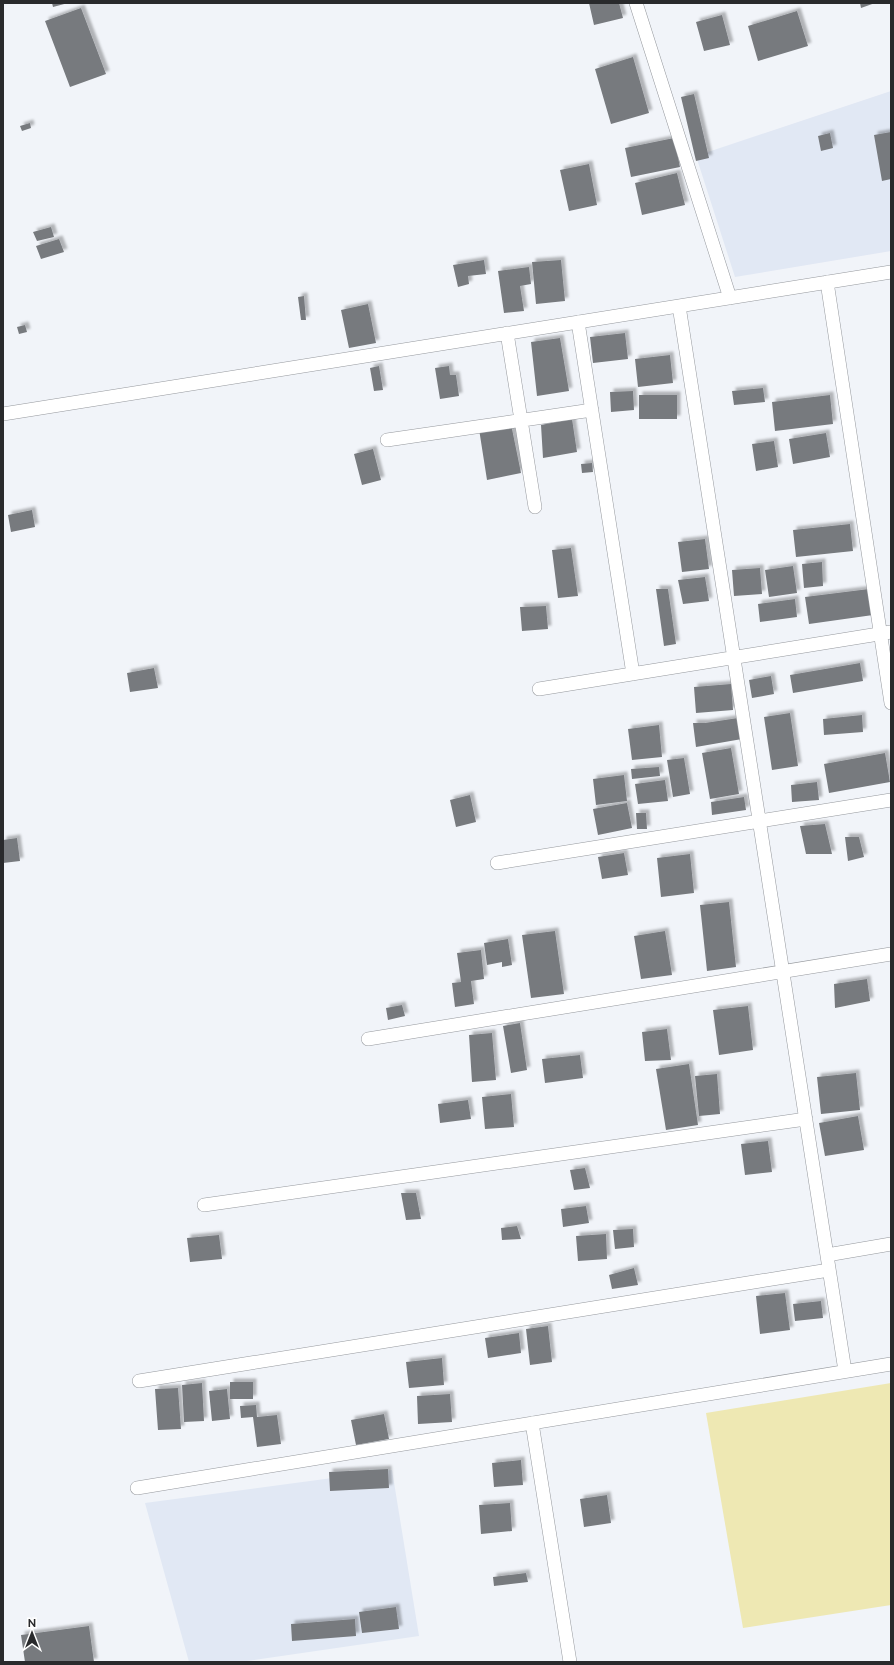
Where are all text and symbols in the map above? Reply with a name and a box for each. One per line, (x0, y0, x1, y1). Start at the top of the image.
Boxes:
north arrow (12, 1613, 52, 1653)
text: N (28, 1617, 36, 1630)

